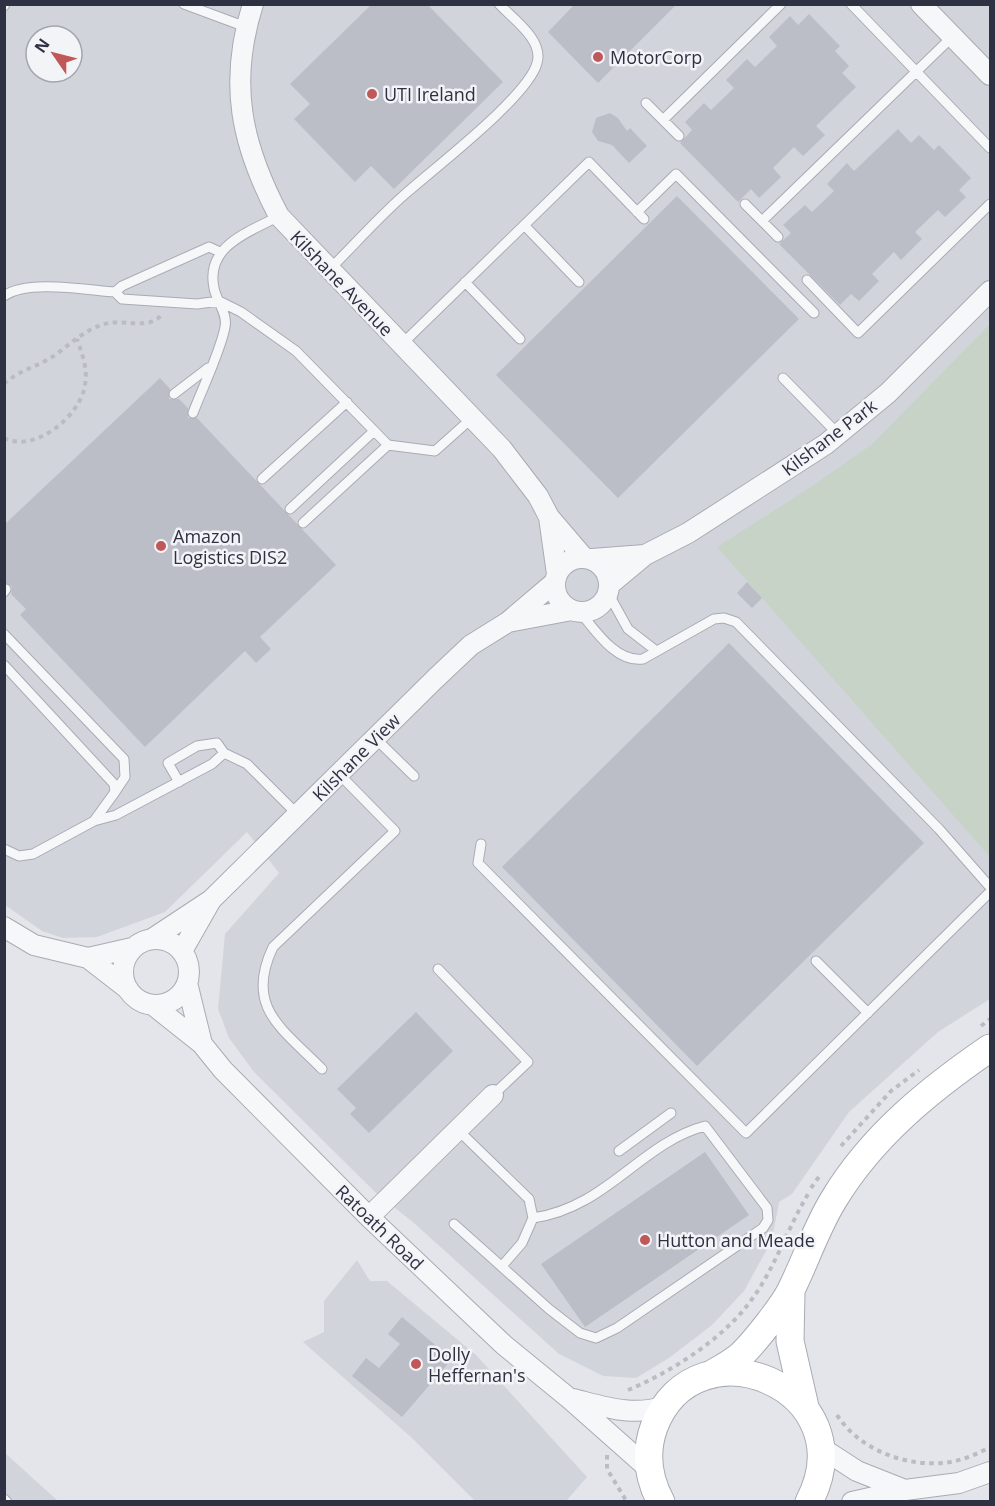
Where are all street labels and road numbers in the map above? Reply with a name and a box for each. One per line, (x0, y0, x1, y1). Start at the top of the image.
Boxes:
street label: Kilshane Avenue (285, 225, 399, 341)
street label: Kilshane Park (777, 393, 882, 481)
street label: Kilshane View (307, 708, 405, 806)
street label: Ratoath Road (331, 1179, 429, 1275)

